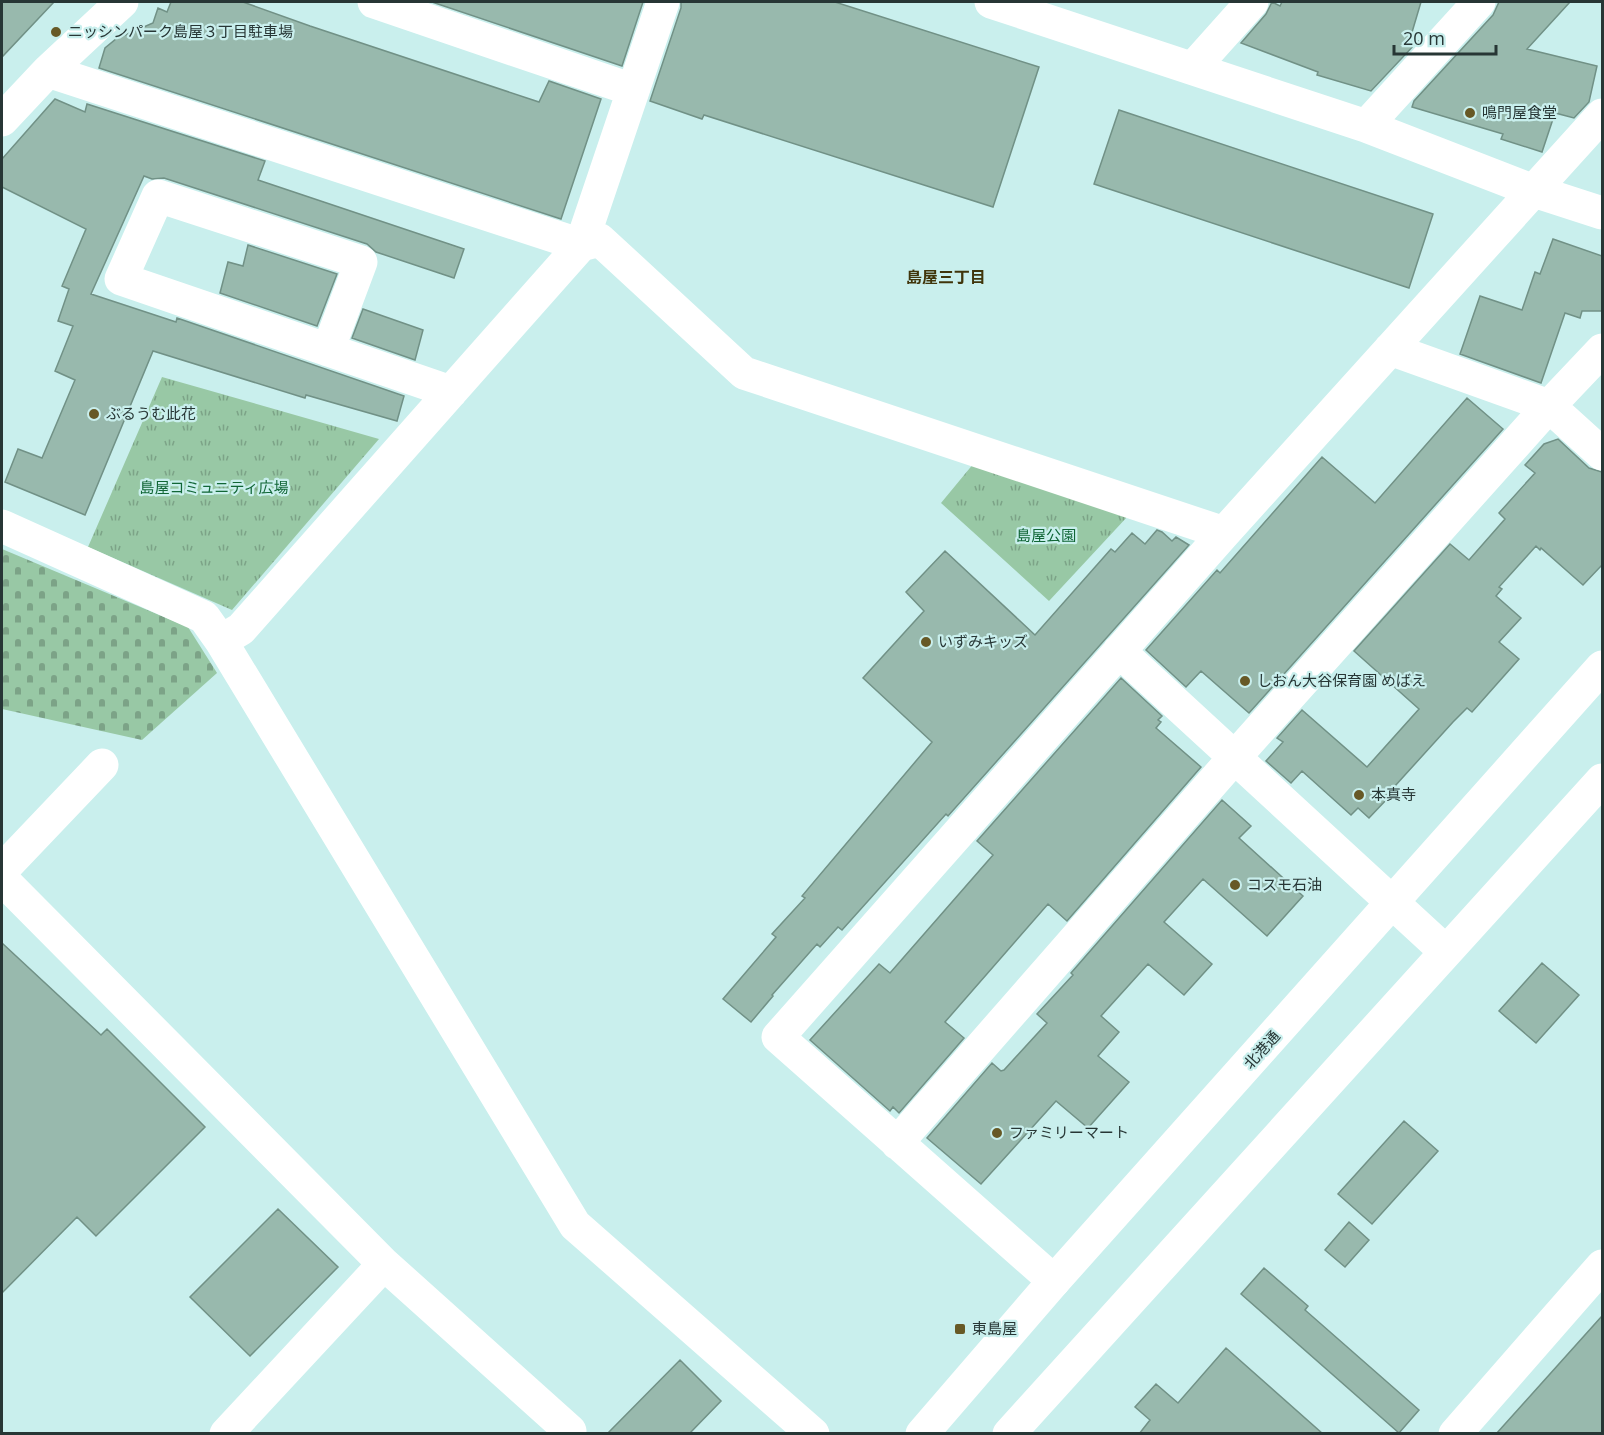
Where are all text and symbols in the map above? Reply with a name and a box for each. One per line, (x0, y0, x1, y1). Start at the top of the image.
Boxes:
scale bar (1394, 18, 1496, 56)
place label: ニッシンパーク島屋３丁目駐車場 (68, 21, 293, 41)
marker: ニッシンパーク島屋３丁目駐車場 (49, 25, 63, 39)
text: 20 m (1403, 26, 1445, 50)
place label: 鳴門屋食堂 (1482, 102, 1557, 122)
marker: 鳴門屋食堂 (1463, 106, 1477, 120)
district label: 島屋三丁目 (906, 266, 986, 288)
place label: ぶるうむ此花 (106, 403, 196, 423)
marker: ぶるうむ此花 (87, 407, 101, 421)
park label: 島屋コミュニティ広場 (139, 477, 289, 497)
park label: 島屋公園 (1016, 525, 1076, 545)
place label: いずみキッズ (938, 631, 1028, 651)
marker: いずみキッズ (919, 635, 933, 649)
place label: しおん大谷保育園 めばえ (1257, 670, 1426, 690)
marker: しおん大谷保育園 めばえ (1238, 674, 1252, 688)
place label: 本真寺 (1371, 784, 1416, 804)
marker: 本真寺 (1352, 788, 1366, 802)
place label: コスモ石油 (1247, 874, 1322, 894)
marker: コスモ石油 (1228, 878, 1242, 892)
street label: 北港通 (1239, 1026, 1284, 1073)
place label: ファミリーマート (1009, 1122, 1129, 1142)
marker: ファミリーマート (990, 1126, 1004, 1140)
place label: 東島屋 (972, 1318, 1017, 1338)
marker: 東島屋 (953, 1322, 967, 1336)

